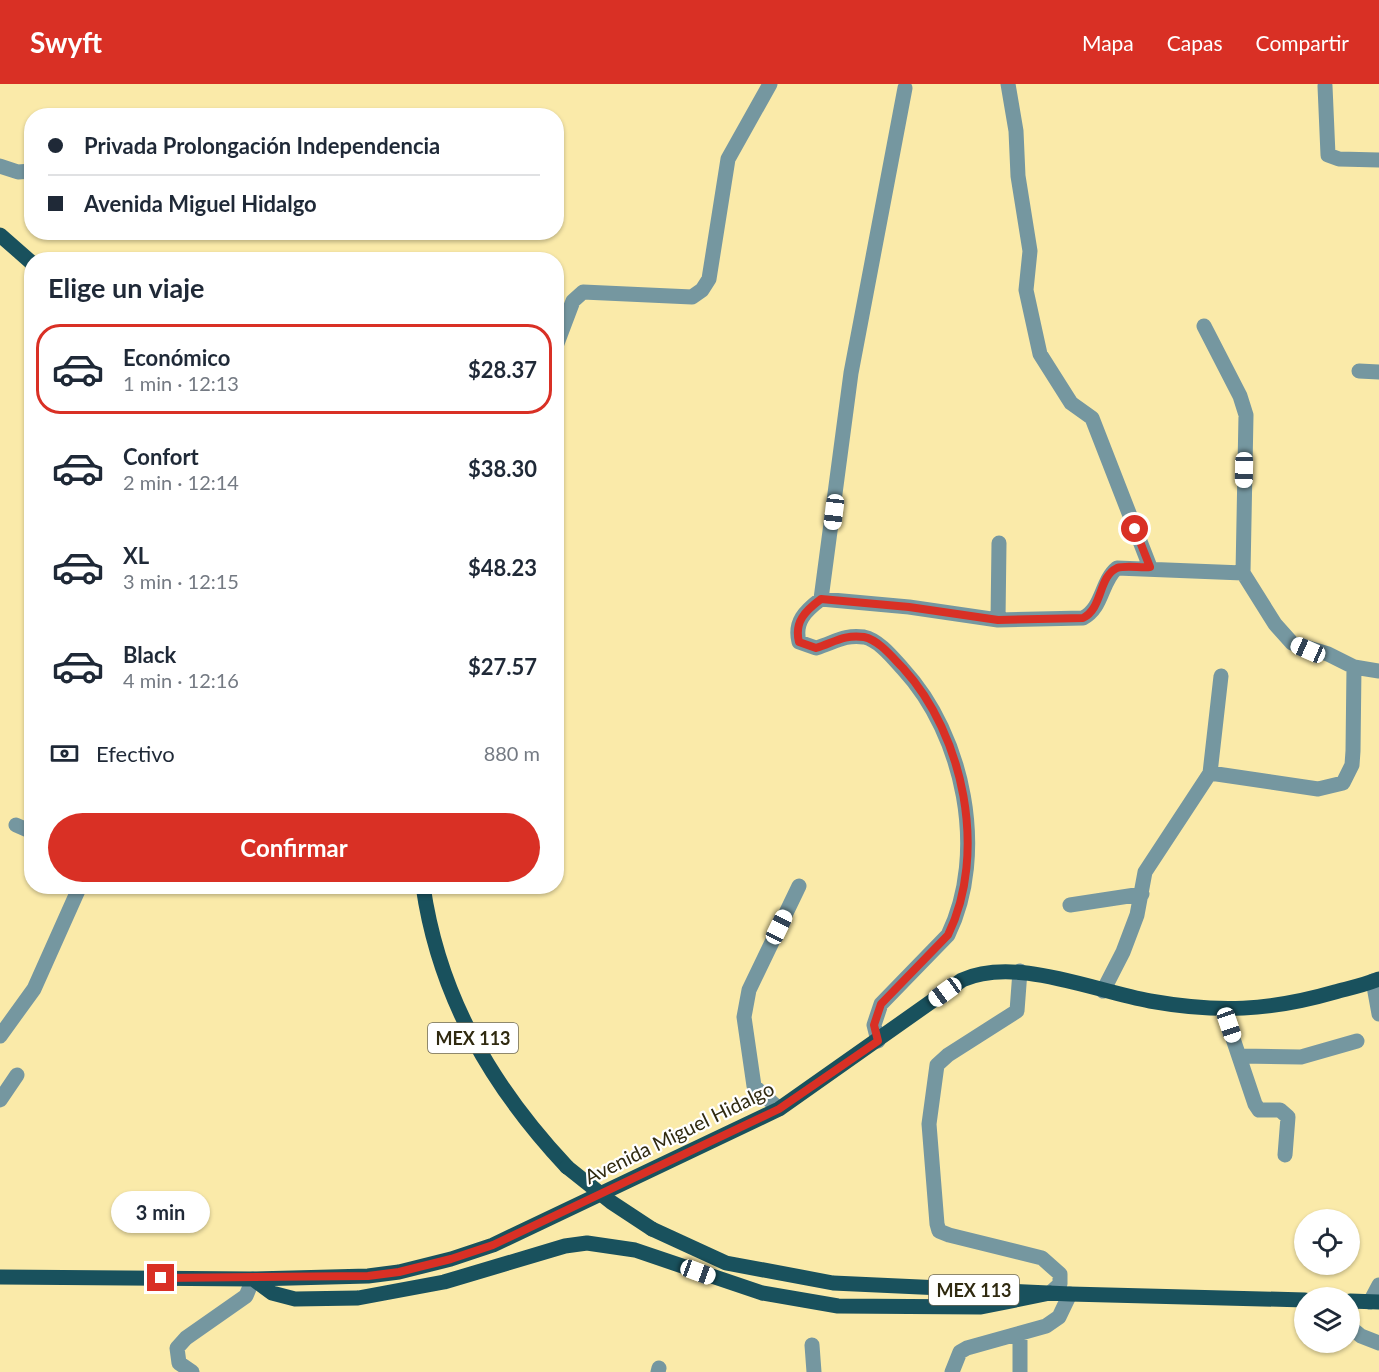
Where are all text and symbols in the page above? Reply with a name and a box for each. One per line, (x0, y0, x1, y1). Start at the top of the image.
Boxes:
text: Swyft (30, 25, 102, 59)
text: Mapa (1082, 30, 1134, 55)
text: Capas (1167, 30, 1223, 55)
text: Compartir (1256, 30, 1349, 55)
text: Privada Prolongación Independencia (84, 132, 440, 159)
text: Avenida Miguel Hidalgo (84, 190, 317, 217)
text: Elige un viaje (48, 271, 205, 304)
icon: car (51, 342, 105, 396)
text: Económico (123, 344, 230, 371)
text: $28.37 (468, 356, 537, 383)
text: 1 min · 12:13 (123, 371, 239, 395)
icon: car (51, 441, 105, 495)
text: Confort (123, 443, 199, 470)
car (1235, 452, 1253, 488)
text: $38.30 (468, 455, 537, 482)
text: 2 min · 12:14 (123, 470, 239, 494)
car (823, 493, 845, 531)
route start (1121, 515, 1148, 542)
icon: car (51, 540, 105, 594)
text: XL (123, 542, 149, 569)
text: $48.23 (468, 554, 537, 581)
text: 3 min · 12:15 (123, 569, 239, 593)
car (1288, 634, 1328, 666)
icon: car (51, 639, 105, 693)
text: Black (123, 641, 176, 668)
text: $27.57 (468, 653, 537, 680)
text: 4 min · 12:16 (123, 668, 239, 692)
icon: cash (48, 737, 81, 770)
text: Efectivo (96, 740, 175, 767)
text: 880 m (484, 741, 540, 765)
button: Confirmar (48, 813, 540, 882)
car (763, 907, 795, 947)
car (925, 974, 965, 1010)
car (1215, 1005, 1243, 1045)
road number: MEX 113 (428, 1023, 518, 1053)
street label: Avenida Miguel Hidalgo (580, 1076, 778, 1188)
callout: 3 min (112, 1191, 210, 1233)
text: 3 min (136, 1200, 185, 1224)
map controls (1294, 1209, 1360, 1353)
button: locate (1294, 1209, 1360, 1275)
car (678, 1257, 718, 1287)
route end (147, 1264, 174, 1291)
road number: MEX 113 (929, 1275, 1019, 1305)
button: layers (1294, 1287, 1360, 1353)

